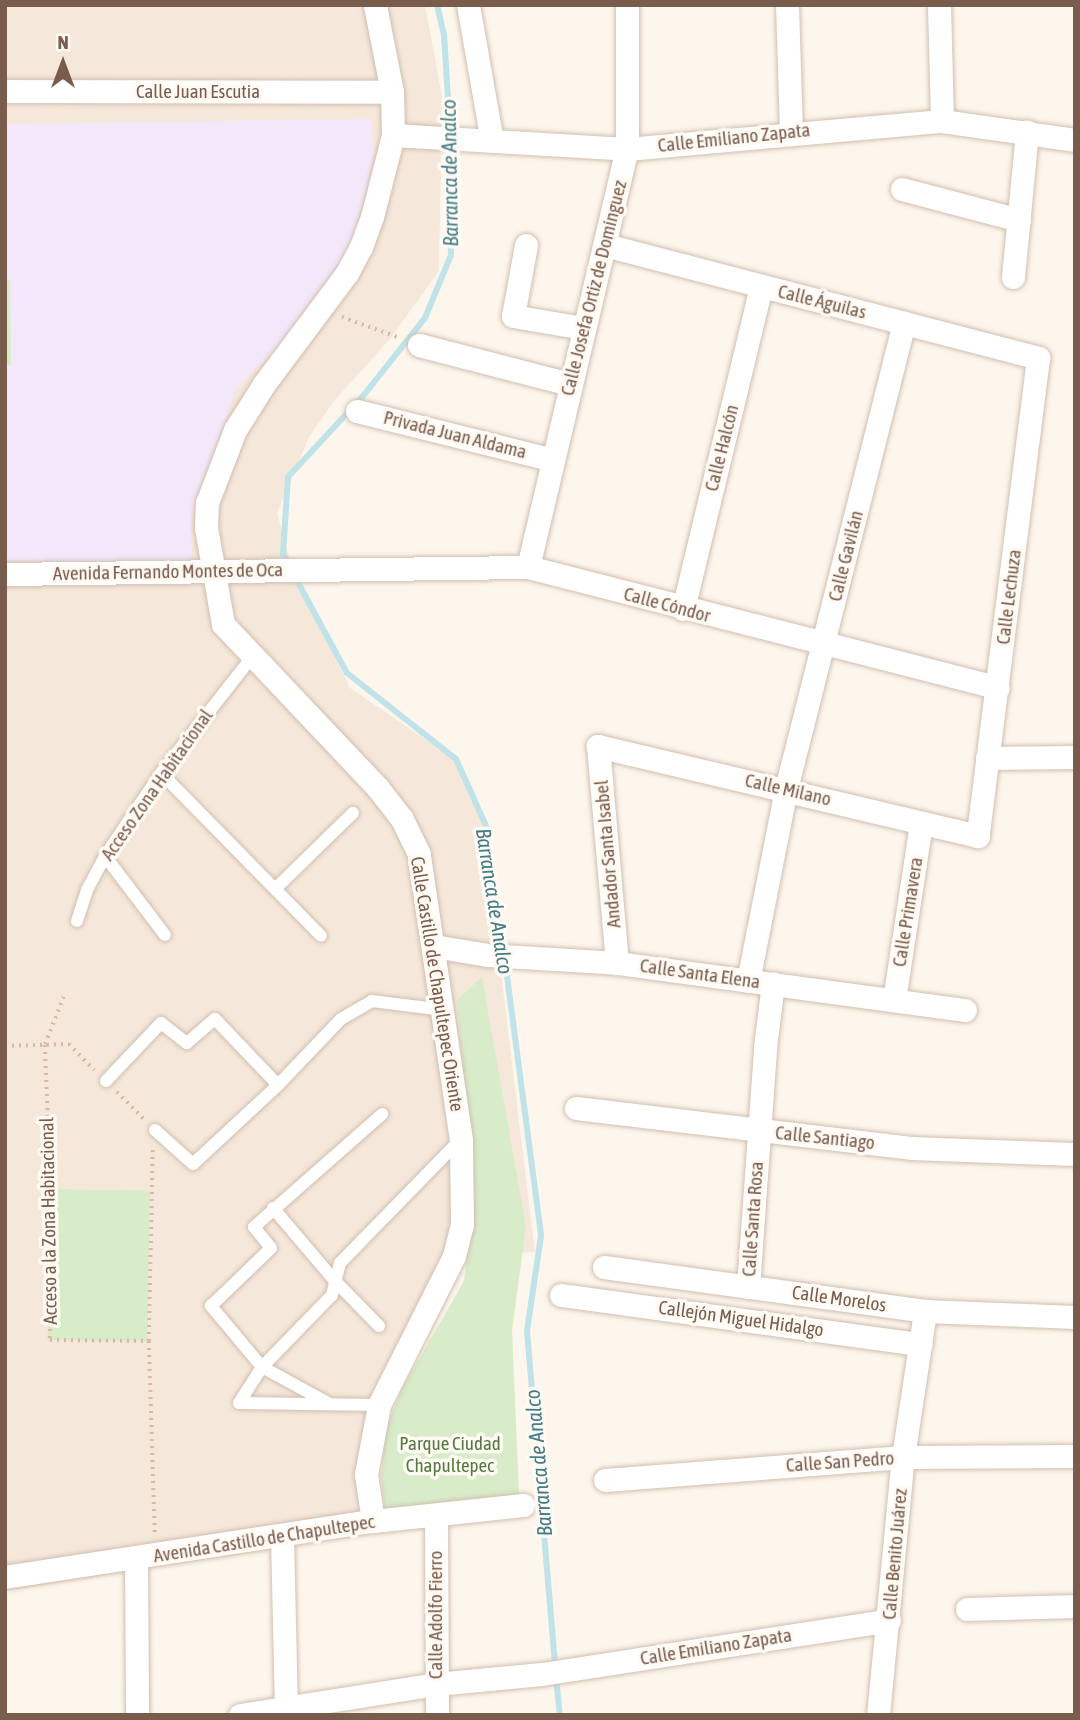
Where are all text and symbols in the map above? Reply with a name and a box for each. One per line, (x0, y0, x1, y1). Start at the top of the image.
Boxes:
north arrow (28, 28, 98, 98)
text: N (57, 31, 69, 53)
street label: Calle Juan Escutia (136, 81, 260, 103)
water label: Barranca de Analco (435, 99, 463, 247)
street label: Calle Emiliano Zapata (657, 119, 811, 157)
street label: Calle Josefa Ortiz de Domínguez (556, 178, 632, 398)
street label: Calle Águilas (776, 280, 868, 324)
street label: Calle Halcón (700, 402, 744, 494)
street label: Privada Juan Aldama (381, 406, 529, 464)
street label: Calle Gavilán (824, 508, 868, 604)
street label: Calle Lechuza (992, 548, 1026, 646)
street label: Avenida Fernando Montes de Oca (53, 559, 283, 585)
street label: Calle Cóndor (621, 583, 713, 627)
street label: Acceso Zona Habitacional (96, 705, 218, 865)
street label: Calle Milano (743, 769, 833, 811)
street label: Andador Santa Isabel (590, 779, 626, 929)
water label: Barranca de Analco (471, 826, 519, 976)
street label: Calle Castillo de Chapultepec Oriente (406, 855, 468, 1113)
street label: Calle Primavera (888, 856, 928, 968)
street label: Calle Santa Elena (638, 954, 762, 994)
street label: Acceso a la Zona Habitacional (36, 1117, 62, 1325)
street label: Calle Santiago (774, 1121, 876, 1155)
street label: Calle Santa Rosa (738, 1161, 768, 1277)
street label: Calle Morelos (790, 1281, 888, 1317)
street label: Callejón Miguel Hidalgo (657, 1296, 825, 1342)
water label: Barranca de Analco (519, 1389, 557, 1537)
park label: Parque Ciudad Chapultepec (399, 1433, 501, 1477)
street label: Calle San Pedro (785, 1447, 895, 1477)
street label: Calle Benito Juárez (878, 1487, 912, 1621)
street label: Avenida Castillo de Chapultepec (152, 1510, 376, 1568)
street label: Calle Adolfo Fierro (425, 1551, 447, 1679)
street label: Calle Emiliano Zapata (639, 1624, 793, 1670)

